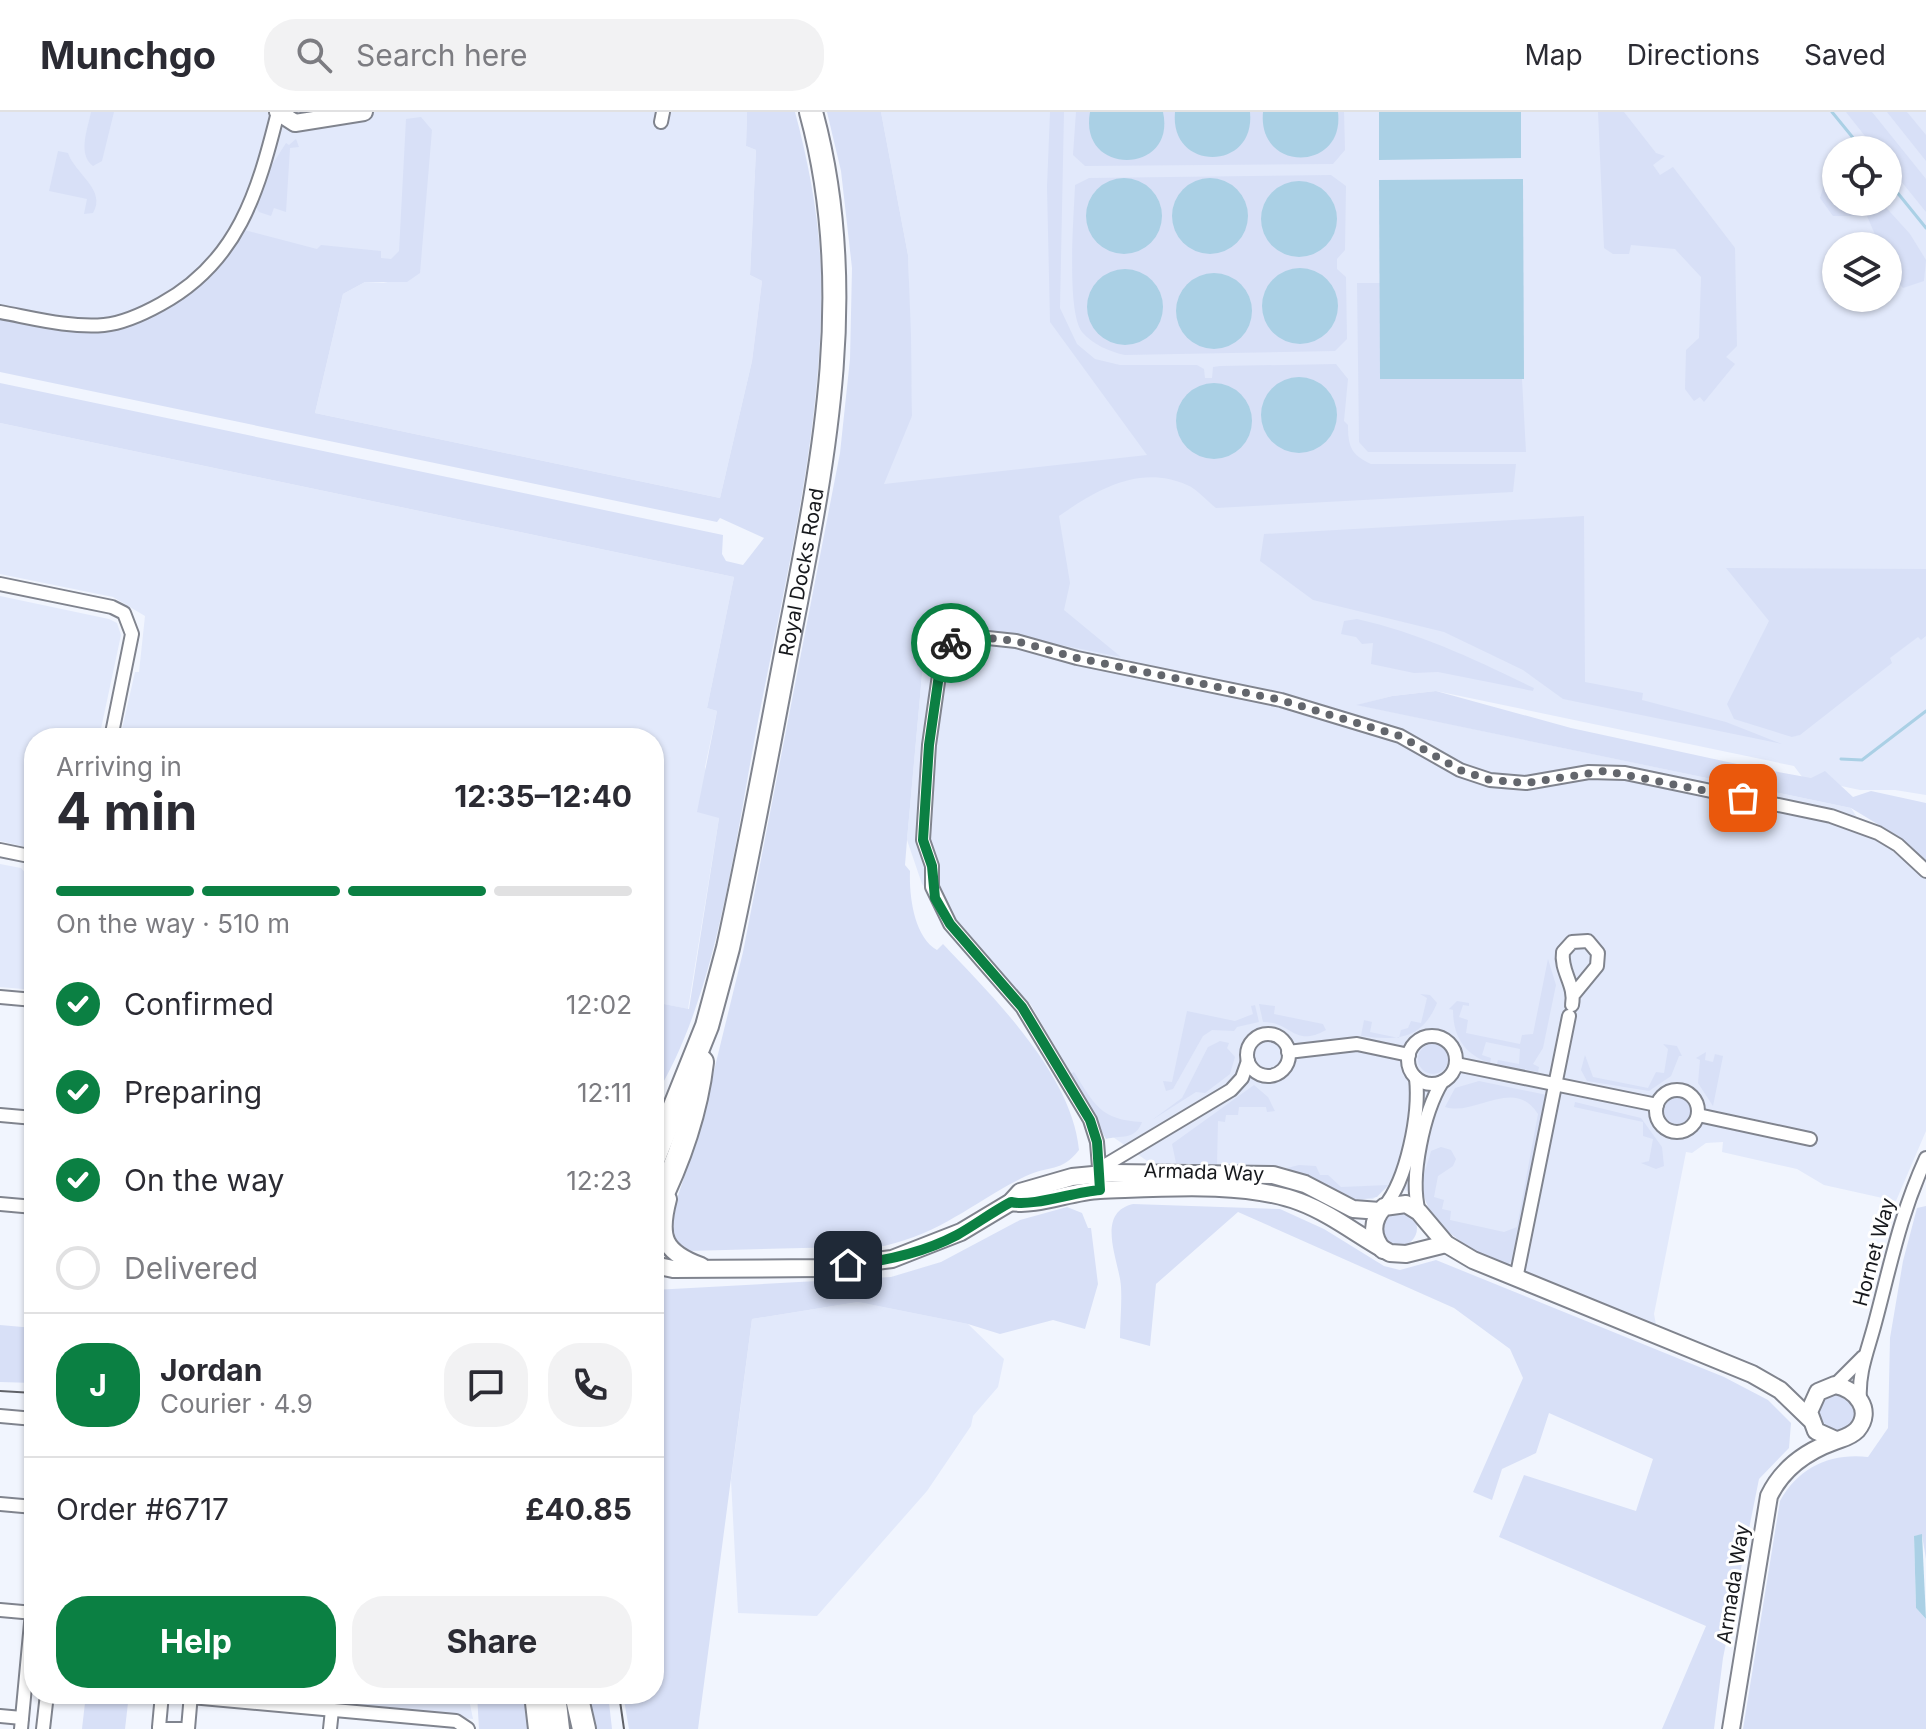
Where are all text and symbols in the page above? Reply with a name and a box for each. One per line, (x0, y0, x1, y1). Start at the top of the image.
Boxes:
search box (264, 19, 824, 91)
text: Munchgo (40, 32, 216, 78)
icon: search (292, 33, 336, 77)
text: Search here (356, 37, 528, 73)
text: Map (1524, 38, 1583, 72)
text: Directions (1627, 38, 1760, 72)
text: Saved (1804, 38, 1886, 72)
map controls (1822, 136, 1902, 312)
button: locate (1822, 136, 1902, 216)
button: layers (1822, 232, 1902, 312)
street label: Royal Docks Road (774, 486, 829, 658)
courier (911, 603, 991, 683)
icon: bike (929, 621, 973, 665)
text: Arriving in (56, 751, 182, 782)
pin (1709, 764, 1777, 832)
icon: bag (1721, 776, 1765, 820)
text: 12:35–12:40 (454, 778, 632, 814)
text: 4 min (56, 780, 197, 843)
text: On the way · 510 m (56, 908, 290, 939)
icon: check (56, 982, 100, 1026)
text: Confirmed (124, 986, 274, 1022)
text: 12:02 (566, 989, 632, 1020)
icon: check (56, 1070, 100, 1114)
text: Preparing (124, 1074, 262, 1110)
text: 12:11 (577, 1077, 632, 1108)
icon: check (56, 1158, 100, 1202)
street label: Armada Way (1143, 1158, 1265, 1186)
text: On the way (124, 1162, 284, 1198)
text: 12:23 (566, 1165, 632, 1196)
street label: Hornet Way (1848, 1195, 1900, 1309)
pin (814, 1231, 882, 1299)
icon: home (826, 1243, 870, 1287)
text: Delivered (124, 1250, 258, 1286)
button: chat (444, 1343, 528, 1427)
button: phone (548, 1343, 632, 1427)
text: Jordan (160, 1352, 262, 1388)
text: J (89, 1367, 107, 1403)
text: Courier · 4.9 (160, 1388, 313, 1419)
text: Order #6717 (56, 1491, 229, 1527)
text: £40.85 (525, 1491, 632, 1527)
street label: Armada Way (1712, 1523, 1754, 1645)
button: Help (56, 1596, 336, 1688)
button: Share (352, 1596, 632, 1688)

